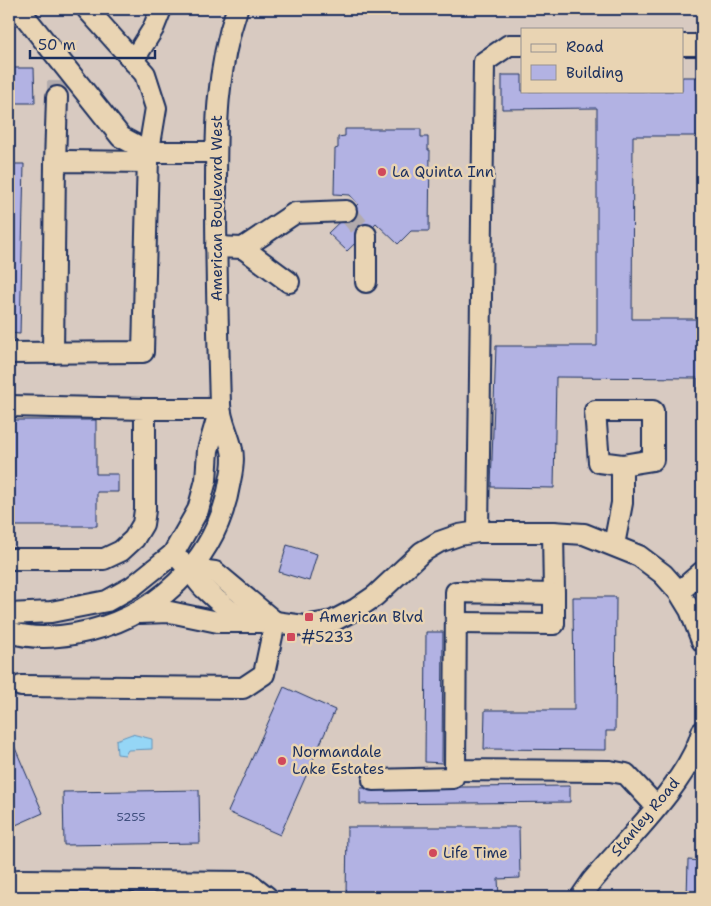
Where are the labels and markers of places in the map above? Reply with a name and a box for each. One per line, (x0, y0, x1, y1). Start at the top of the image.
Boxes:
place label: La Quinta Inn (392, 162, 494, 182)
marker: La Quinta Inn (376, 166, 388, 178)
place label: American Blvd (319, 607, 424, 627)
marker: American Blvd (303, 611, 315, 623)
place label: #5233 (301, 627, 353, 647)
marker: #5233 (285, 631, 297, 643)
place label: Normandale Lake Estates (292, 742, 384, 779)
marker: Normandale Lake Estates (276, 755, 288, 767)
place label: Life Time (443, 843, 508, 863)
marker: Life Time (427, 847, 439, 859)

